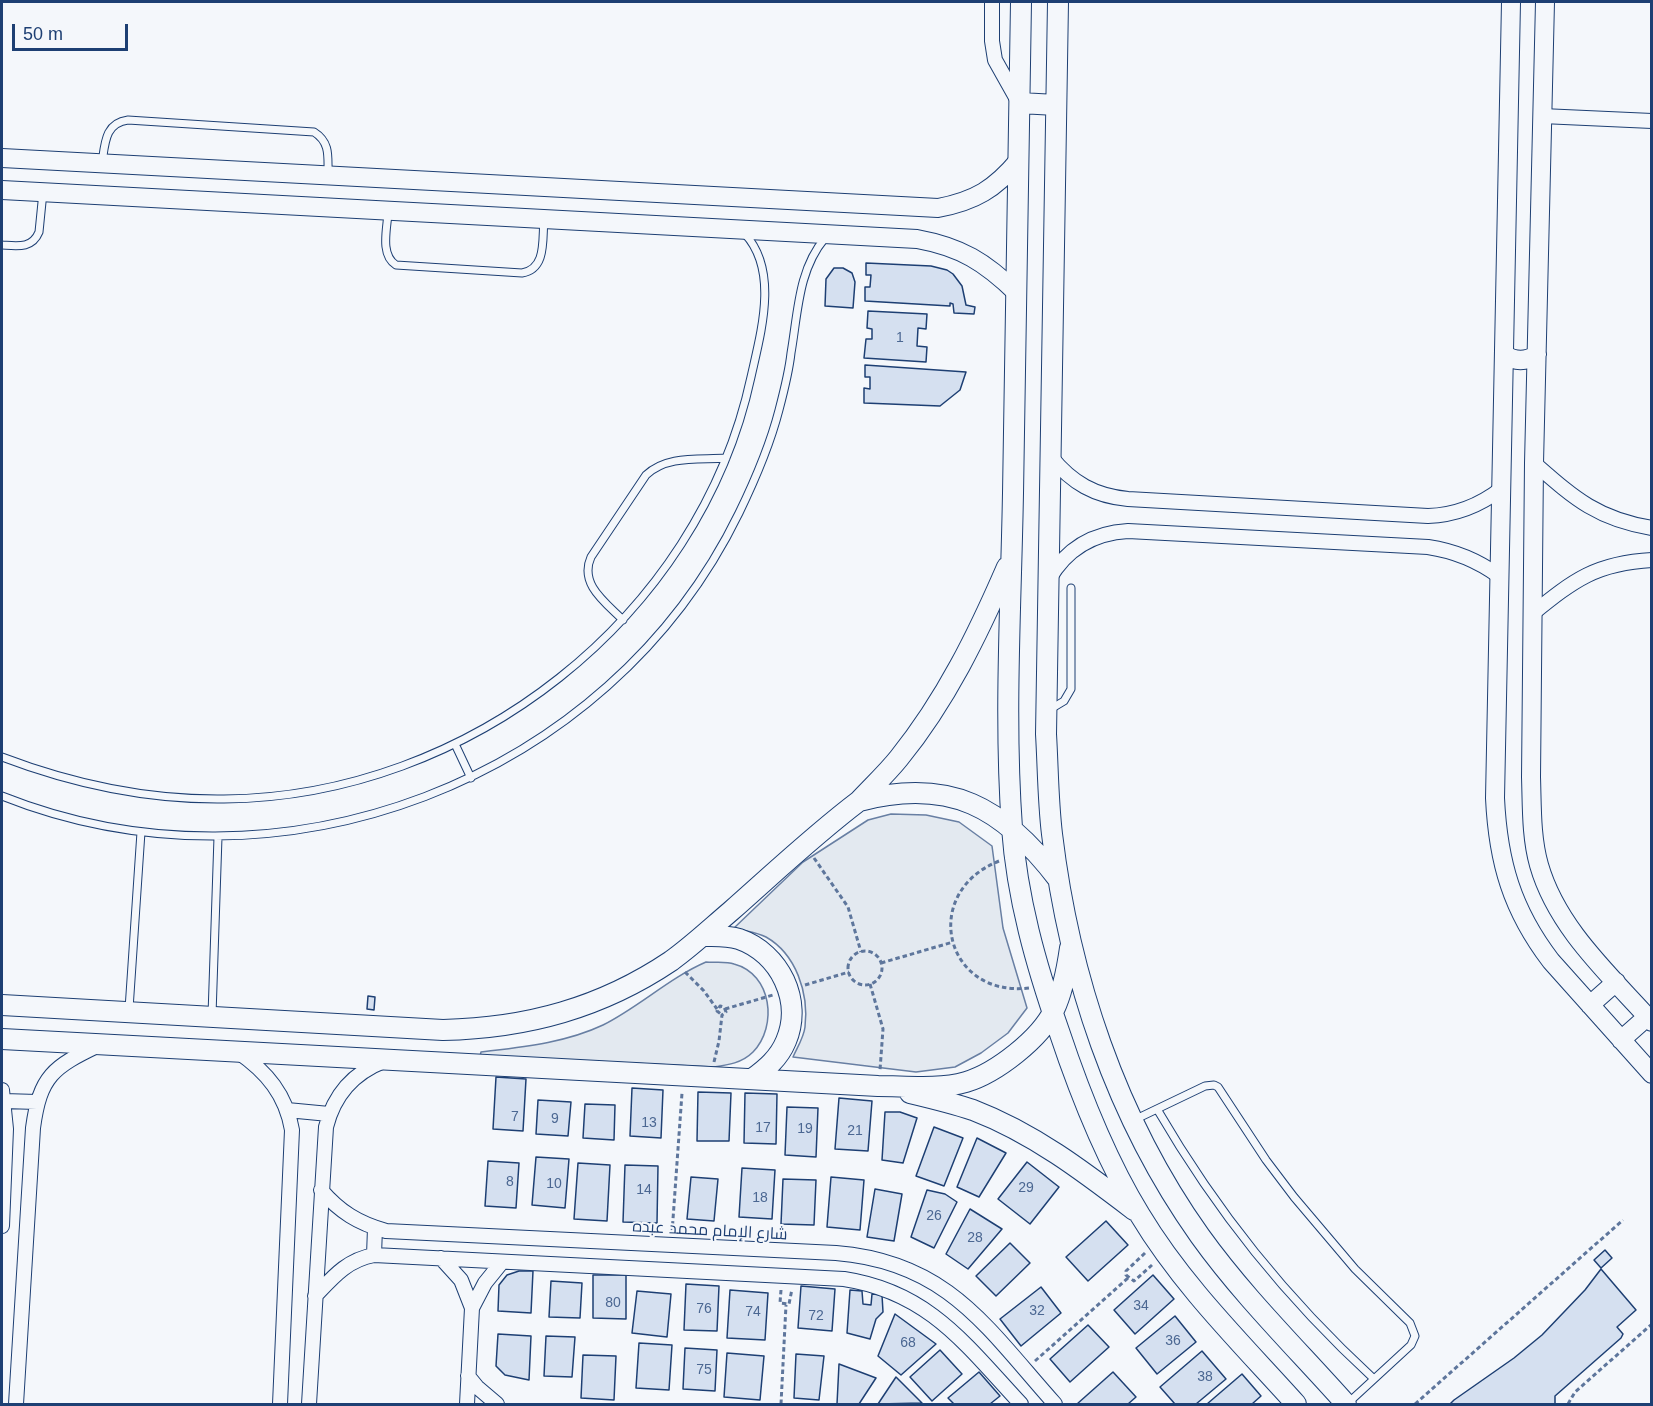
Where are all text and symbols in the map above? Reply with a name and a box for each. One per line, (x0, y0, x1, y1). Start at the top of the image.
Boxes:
scale bar (15, 12, 130, 50)
text: 50 m (23, 24, 63, 44)
house number: 1 (896, 330, 904, 346)
house number: 7 (511, 1109, 519, 1125)
house number: 9 (551, 1111, 559, 1127)
house number: 13 (641, 1115, 657, 1131)
house number: 17 (755, 1120, 771, 1136)
house number: 19 (797, 1121, 813, 1137)
house number: 21 (847, 1123, 863, 1139)
house number: 8 (506, 1174, 514, 1190)
house number: 10 (546, 1176, 562, 1192)
house number: 29 (1018, 1180, 1034, 1196)
house number: 14 (636, 1182, 652, 1198)
house number: 18 (752, 1190, 768, 1206)
house number: 26 (926, 1208, 942, 1224)
street label: شارع الإمام محمد عبده (632, 1217, 788, 1245)
house number: 28 (967, 1230, 983, 1246)
house number: 80 (605, 1295, 621, 1311)
house number: 34 (1133, 1298, 1149, 1314)
house number: 76 (696, 1301, 712, 1317)
house number: 32 (1029, 1303, 1045, 1319)
house number: 74 (745, 1304, 761, 1320)
house number: 72 (808, 1308, 824, 1324)
house number: 36 (1165, 1333, 1181, 1349)
house number: 68 (900, 1335, 916, 1351)
house number: 75 (696, 1362, 712, 1378)
house number: 38 (1197, 1369, 1213, 1385)

